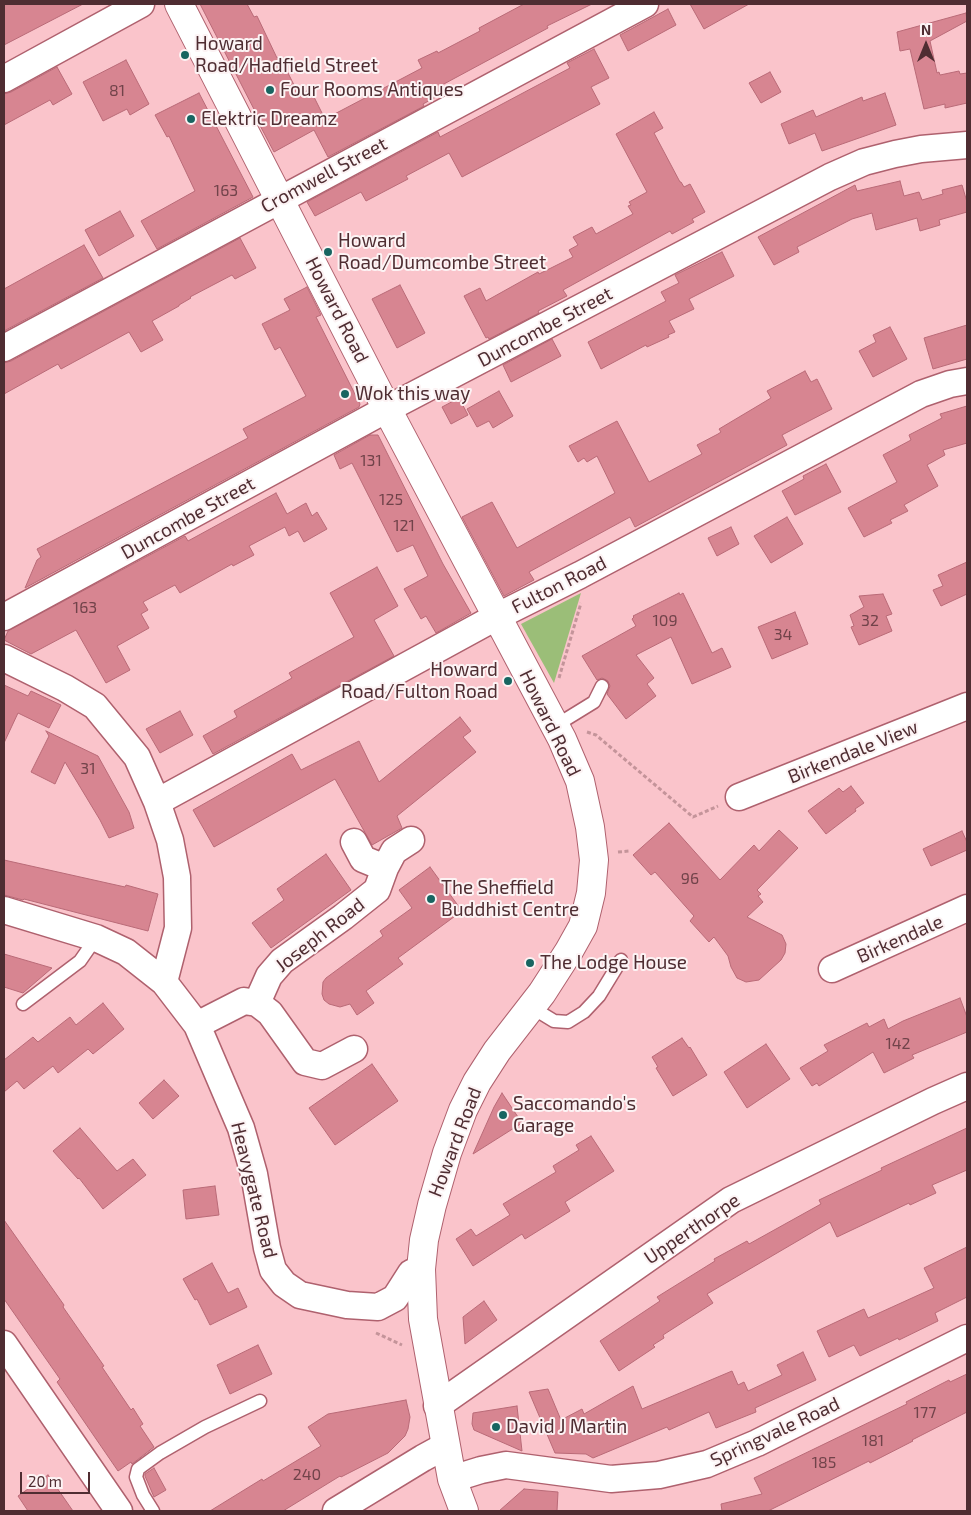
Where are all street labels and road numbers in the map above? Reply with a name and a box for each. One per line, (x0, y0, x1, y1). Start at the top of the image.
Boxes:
street label: Cromwell Street (257, 132, 391, 218)
street label: Howard Road (301, 253, 373, 367)
street label: Duncombe Street (474, 282, 616, 372)
street label: Duncombe Street (117, 472, 259, 564)
street label: Fulton Road (508, 551, 610, 619)
street label: Howard Road (514, 666, 586, 780)
street label: Birkendale View (785, 716, 921, 788)
street label: Joseph Road (271, 893, 369, 977)
street label: Birkendale (853, 910, 947, 968)
street label: Howard Road (424, 1084, 486, 1200)
street label: Heavygate Road (226, 1119, 282, 1261)
street label: Upperthorpe (640, 1189, 744, 1269)
street label: Springvale Road (707, 1392, 843, 1472)

